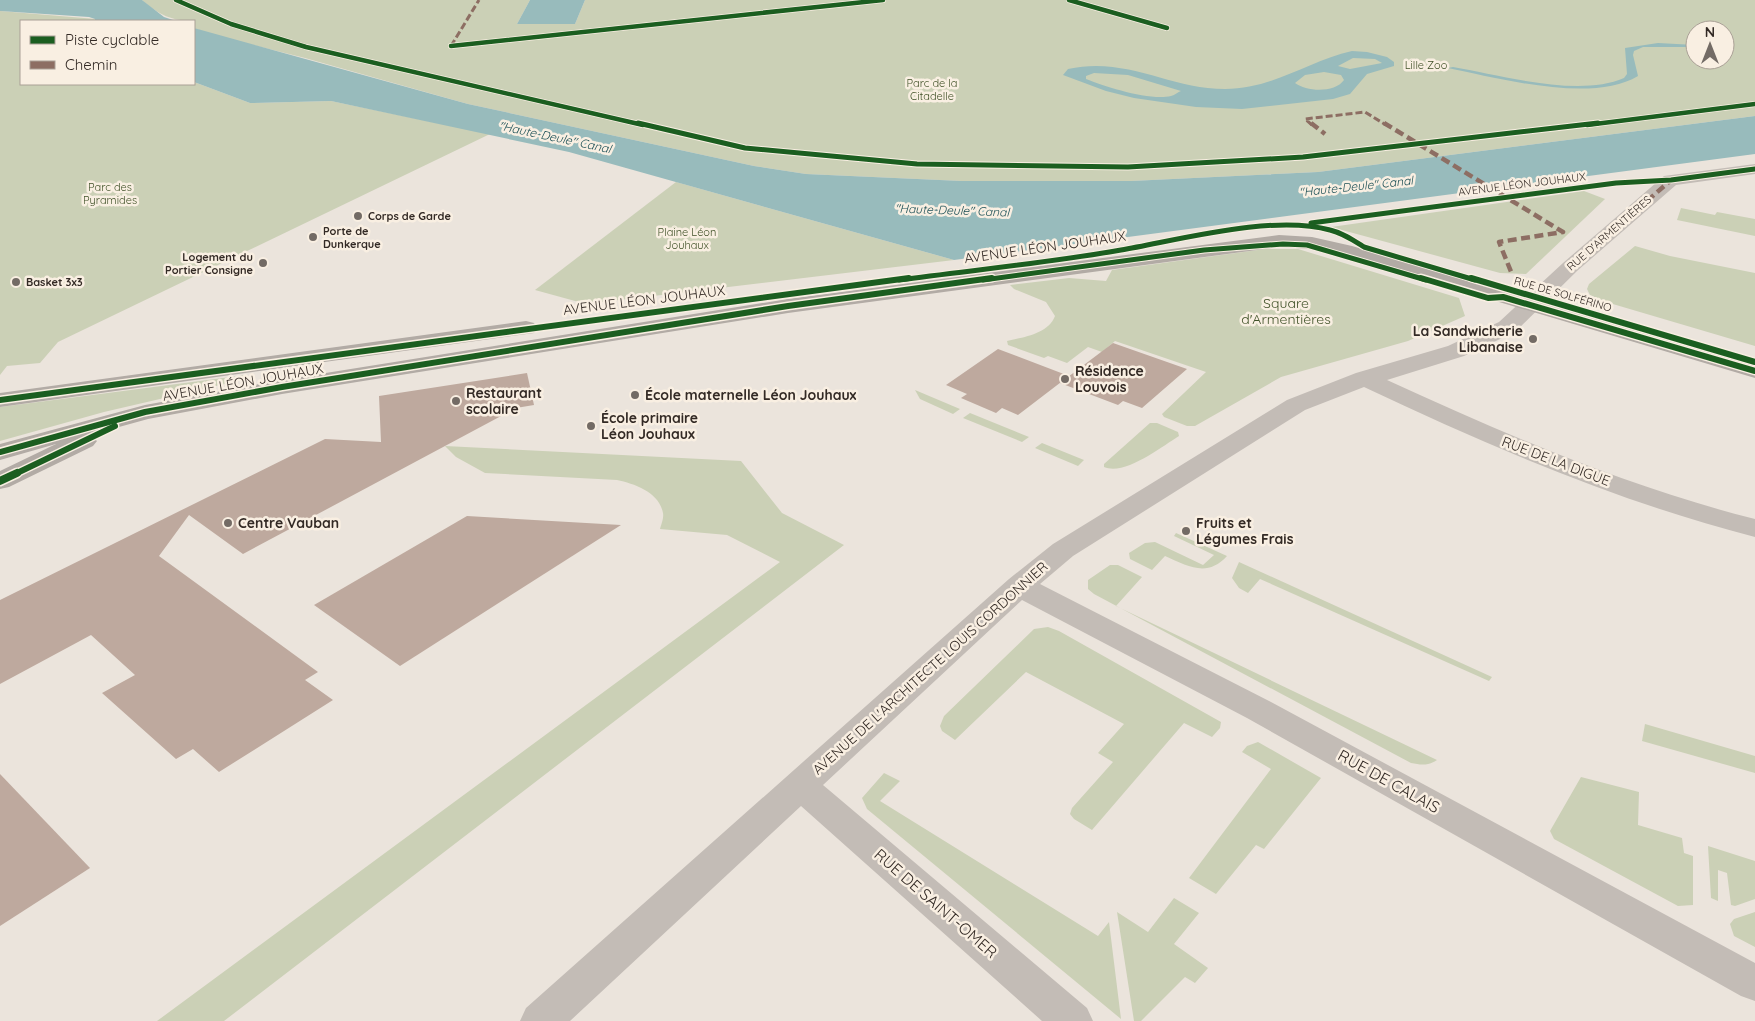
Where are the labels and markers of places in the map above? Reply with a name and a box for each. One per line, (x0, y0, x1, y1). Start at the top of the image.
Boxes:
place label: Corps de Garde (368, 209, 451, 223)
marker: Corps de Garde (352, 210, 364, 222)
place label: Porte de Dunkerque (323, 224, 381, 251)
marker: Porte de Dunkerque (307, 231, 319, 243)
place label: Logement du Portier Consigne (165, 250, 253, 277)
marker: Logement du Portier Consigne (257, 257, 269, 269)
place label: Basket 3x3 (26, 275, 83, 289)
marker: Basket 3x3 (10, 276, 22, 288)
place label: La Sandwicherie Libanaise (1413, 322, 1523, 356)
marker: La Sandwicherie Libanaise (1527, 333, 1539, 345)
place label: Résidence Louvois (1075, 362, 1144, 396)
marker: Résidence Louvois (1059, 373, 1071, 385)
place label: Restaurant scolaire (466, 384, 542, 418)
place label: École maternelle Léon Jouhaux (645, 386, 857, 404)
marker: École maternelle Léon Jouhaux (629, 389, 641, 401)
marker: Restaurant scolaire (450, 395, 462, 407)
place label: École primaire Léon Jouhaux (601, 409, 698, 443)
marker: École primaire Léon Jouhaux (585, 420, 597, 432)
place label: Centre Vauban (238, 514, 339, 532)
place label: Fruits et Légumes Frais (1196, 514, 1294, 548)
marker: Centre Vauban (222, 517, 234, 529)
marker: Fruits et Légumes Frais (1180, 525, 1192, 537)

